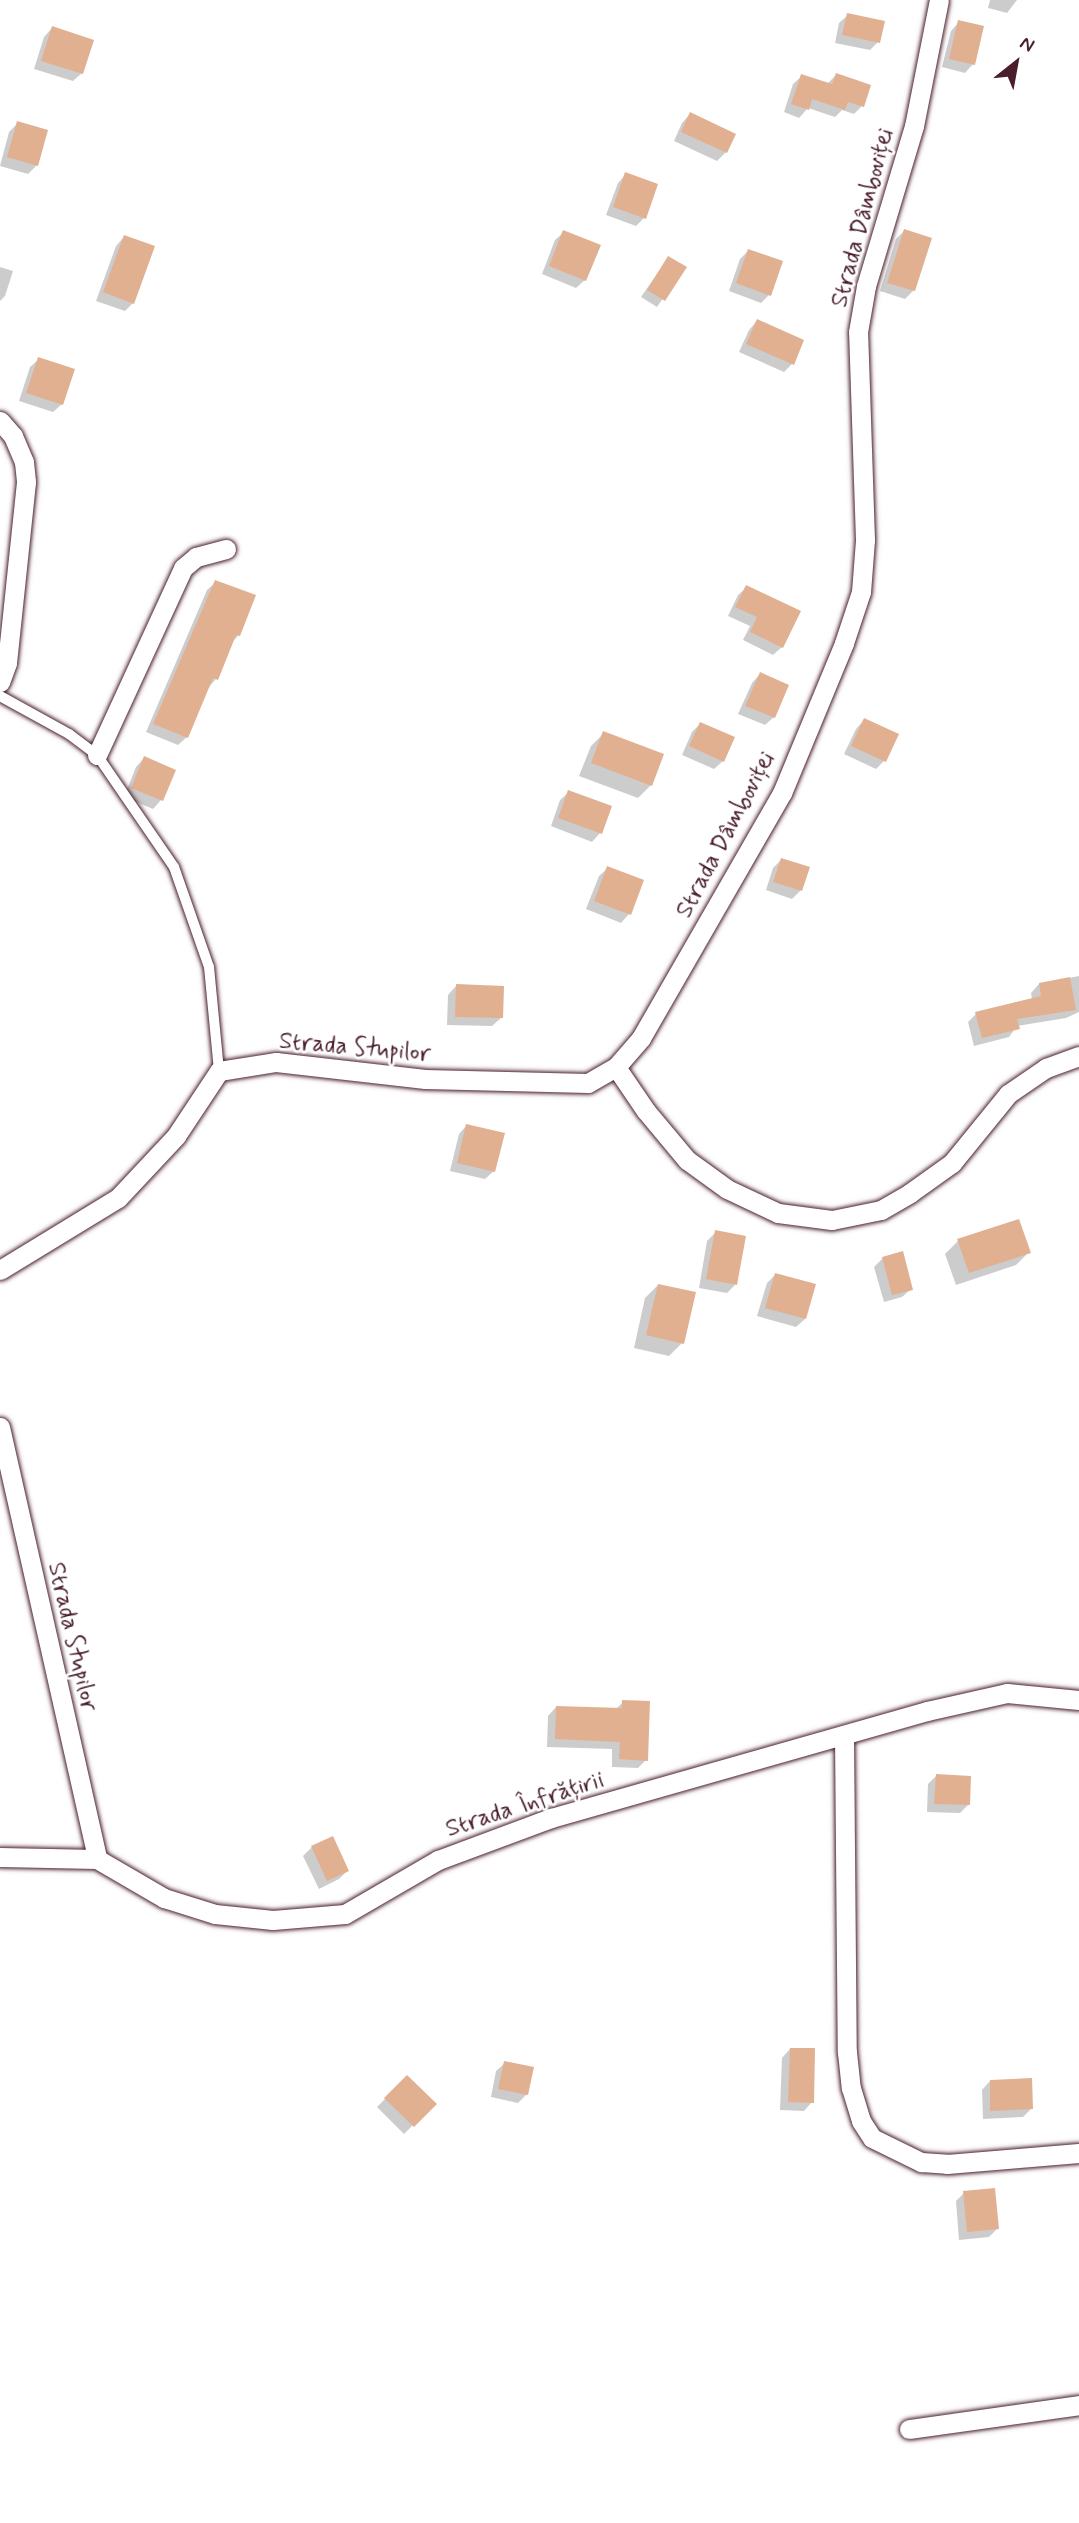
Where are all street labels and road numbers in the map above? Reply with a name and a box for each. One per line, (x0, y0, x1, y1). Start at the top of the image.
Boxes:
street label: Strada Dâmboviței (825, 125, 901, 311)
street label: Strada Dâmboviței (670, 747, 782, 923)
street label: Strada Stupilor (277, 1027, 433, 1069)
street label: Strada Stupilor (41, 1559, 103, 1715)
street label: Strada Înfrățirii (442, 1766, 608, 1844)

